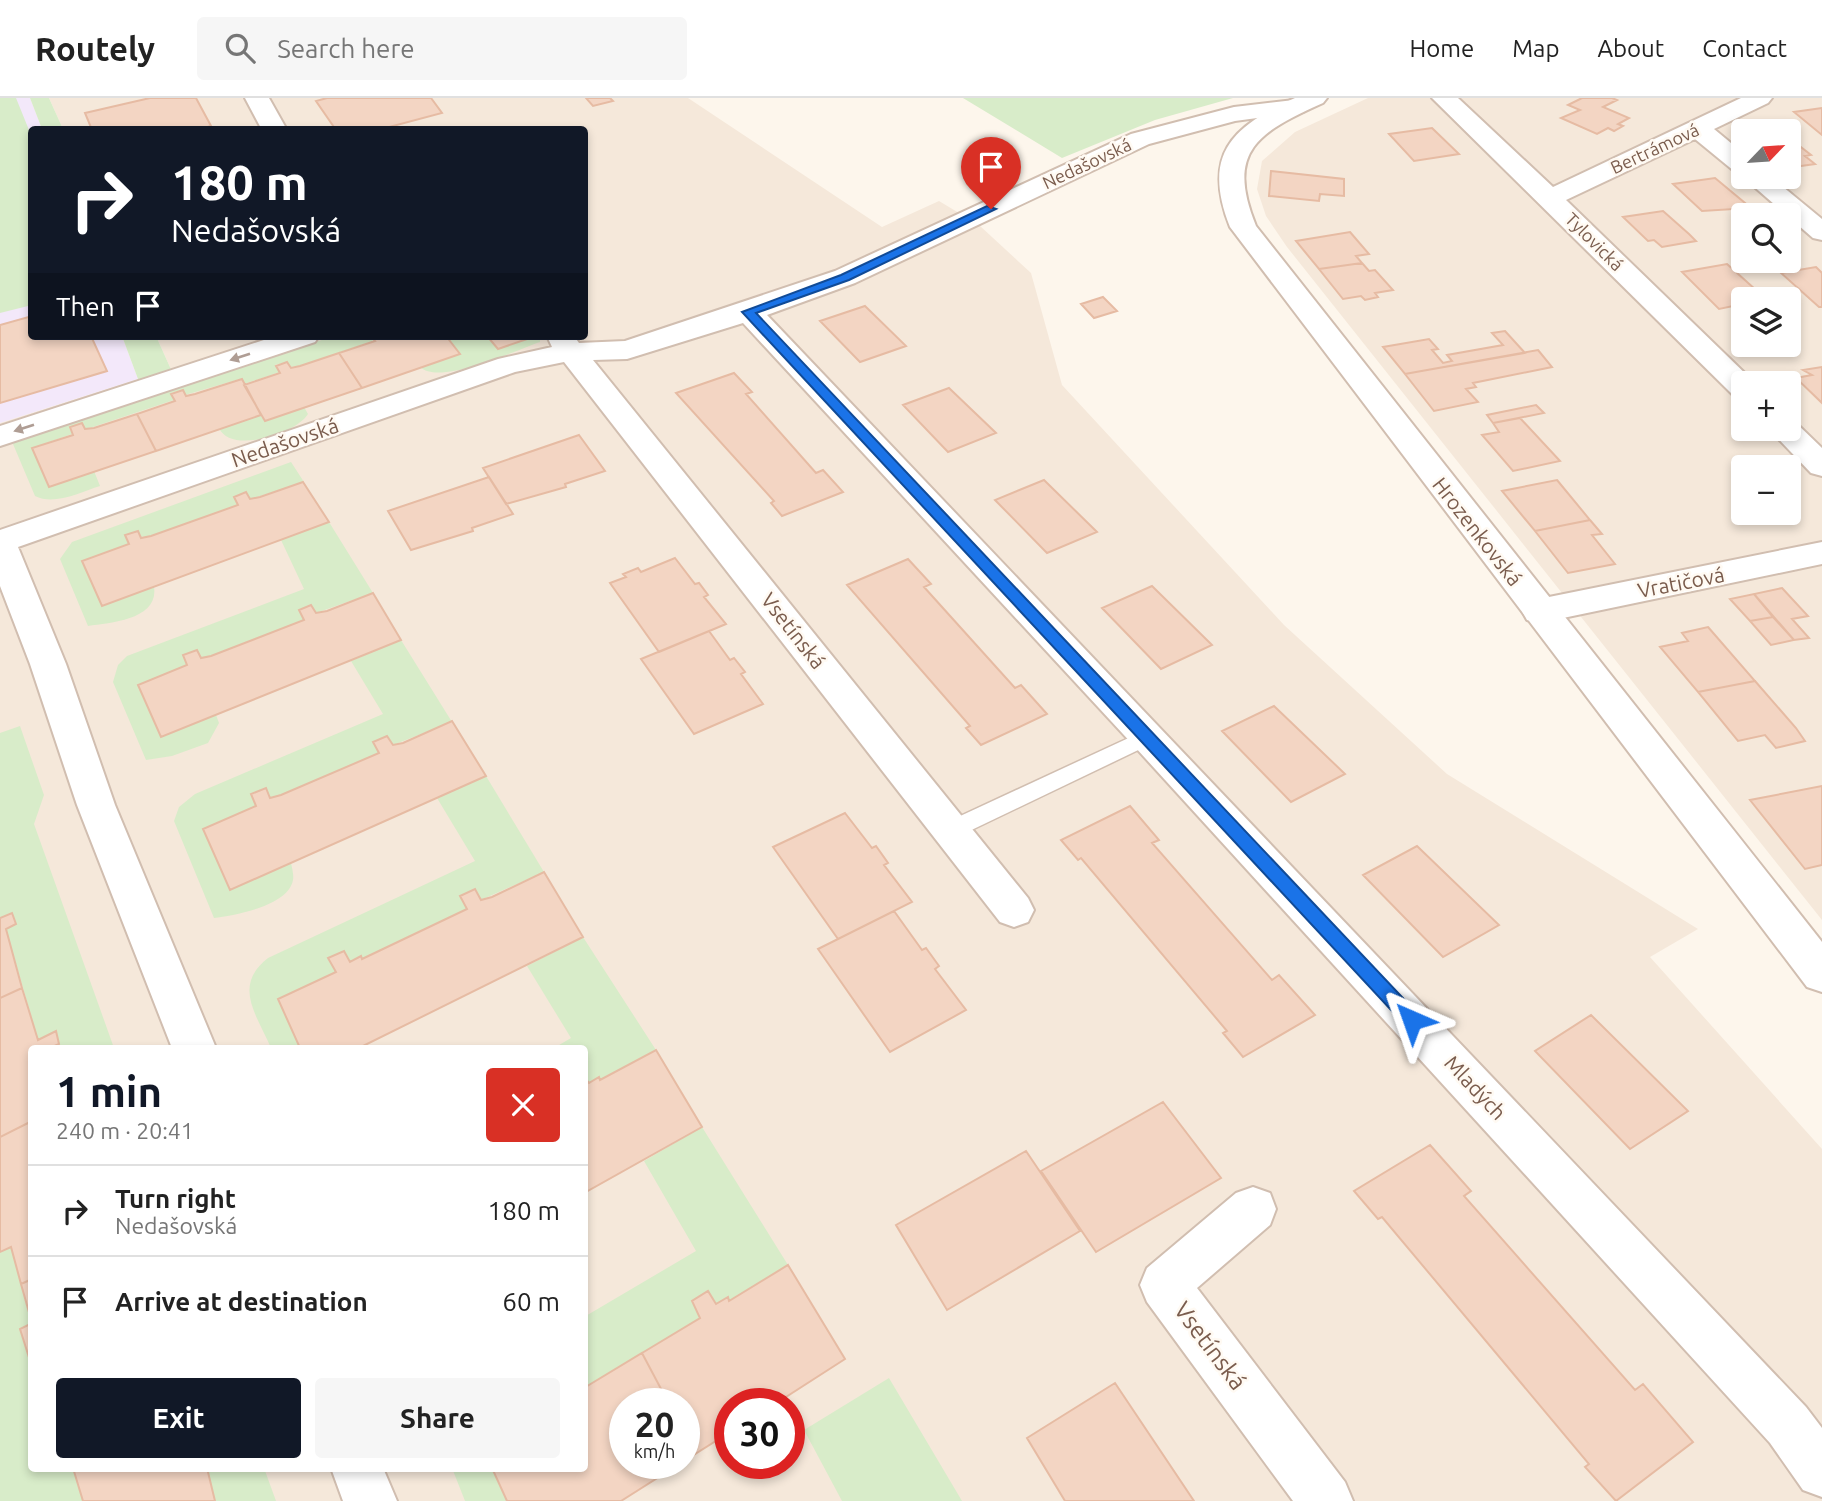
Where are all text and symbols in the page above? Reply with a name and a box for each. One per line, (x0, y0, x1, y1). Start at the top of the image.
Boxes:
search box (197, 17, 687, 80)
icon: search (221, 29, 259, 67)
text: Routely (35, 30, 155, 67)
text: Search here (277, 34, 415, 63)
text: Home (1409, 35, 1474, 62)
text: Map (1512, 35, 1559, 62)
text: About (1597, 35, 1664, 62)
text: Contact (1702, 35, 1787, 62)
street label: Bertrámová (1607, 119, 1702, 177)
north arrow (1731, 119, 1801, 189)
map controls (1731, 119, 1801, 525)
street label: Nedašovská (1039, 134, 1134, 192)
pin (961, 137, 1021, 209)
icon: arrive (972, 148, 1010, 186)
icon: right (56, 154, 147, 245)
text: 180 m (171, 154, 308, 209)
button: search (1731, 203, 1801, 273)
street label: Tylovická (1562, 208, 1628, 274)
text: Nedašovská (171, 212, 341, 248)
icon: arrive (129, 287, 167, 325)
button: layers (1731, 287, 1801, 357)
text: Then (56, 292, 115, 321)
one-way arrow (230, 352, 251, 363)
button: + (1731, 371, 1801, 441)
street label: Nedašovská (228, 413, 341, 472)
one-way arrow (13, 423, 34, 433)
button: − (1731, 455, 1801, 525)
street label: Hrozenkovská (1428, 472, 1528, 590)
street label: Vratičová (1635, 562, 1726, 602)
street label: Vsetínská (757, 588, 831, 673)
position arrow (1375, 983, 1449, 1057)
street label: Mladých (1440, 1050, 1511, 1124)
text: 1 min (56, 1068, 162, 1115)
button: close (486, 1068, 560, 1142)
text: 240 m · 20:41 (56, 1118, 194, 1143)
text: Turn right (115, 1184, 236, 1213)
icon: right (56, 1192, 94, 1230)
text: 180 m (488, 1196, 560, 1225)
text: Nedašovská (115, 1213, 237, 1238)
icon: arrive (56, 1283, 94, 1321)
text: Arrive at destination (115, 1287, 368, 1316)
text: 60 m (502, 1287, 560, 1316)
street label: Vsetínská (1169, 1297, 1252, 1395)
button: Exit (56, 1378, 301, 1458)
button: Share (315, 1378, 560, 1458)
speed limit sign: 30 (714, 1388, 805, 1479)
text: 20 (635, 1404, 674, 1444)
text: km/h (634, 1441, 675, 1461)

